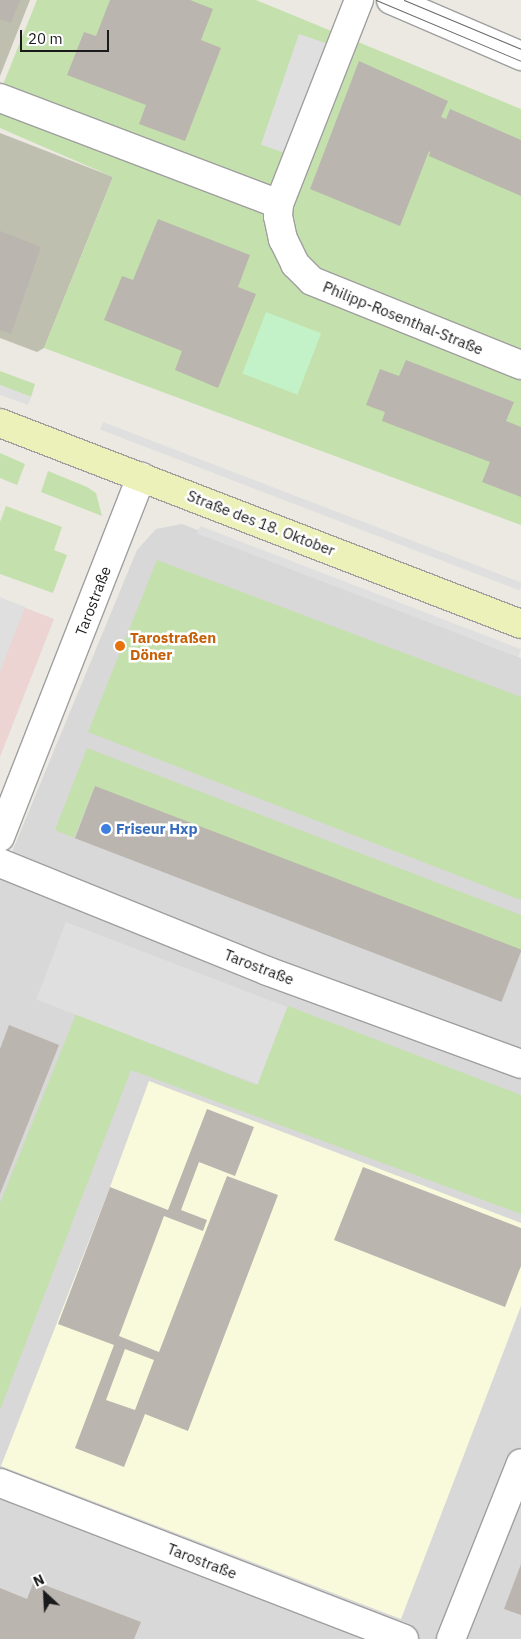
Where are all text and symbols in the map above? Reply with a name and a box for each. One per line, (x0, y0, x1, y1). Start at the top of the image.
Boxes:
scale bar (22, 20, 111, 52)
text: 20 m (28, 29, 63, 48)
street label: Philipp-Rosenthal-Straße (320, 278, 486, 358)
street label: Straße des 18. Oktober (185, 487, 337, 559)
street label: Tarostraße (71, 564, 115, 638)
place label: Tarostraßen Döner (130, 628, 216, 663)
marker: Tarostraßen Döner (114, 640, 126, 652)
place label: Friseur Hxp (116, 820, 198, 838)
marker: Friseur Hxp (100, 823, 112, 835)
street label: Tarostraße (222, 945, 296, 989)
street label: Tarostraße (165, 1539, 239, 1583)
north arrow (20, 1569, 70, 1619)
text: N (30, 1570, 47, 1591)

